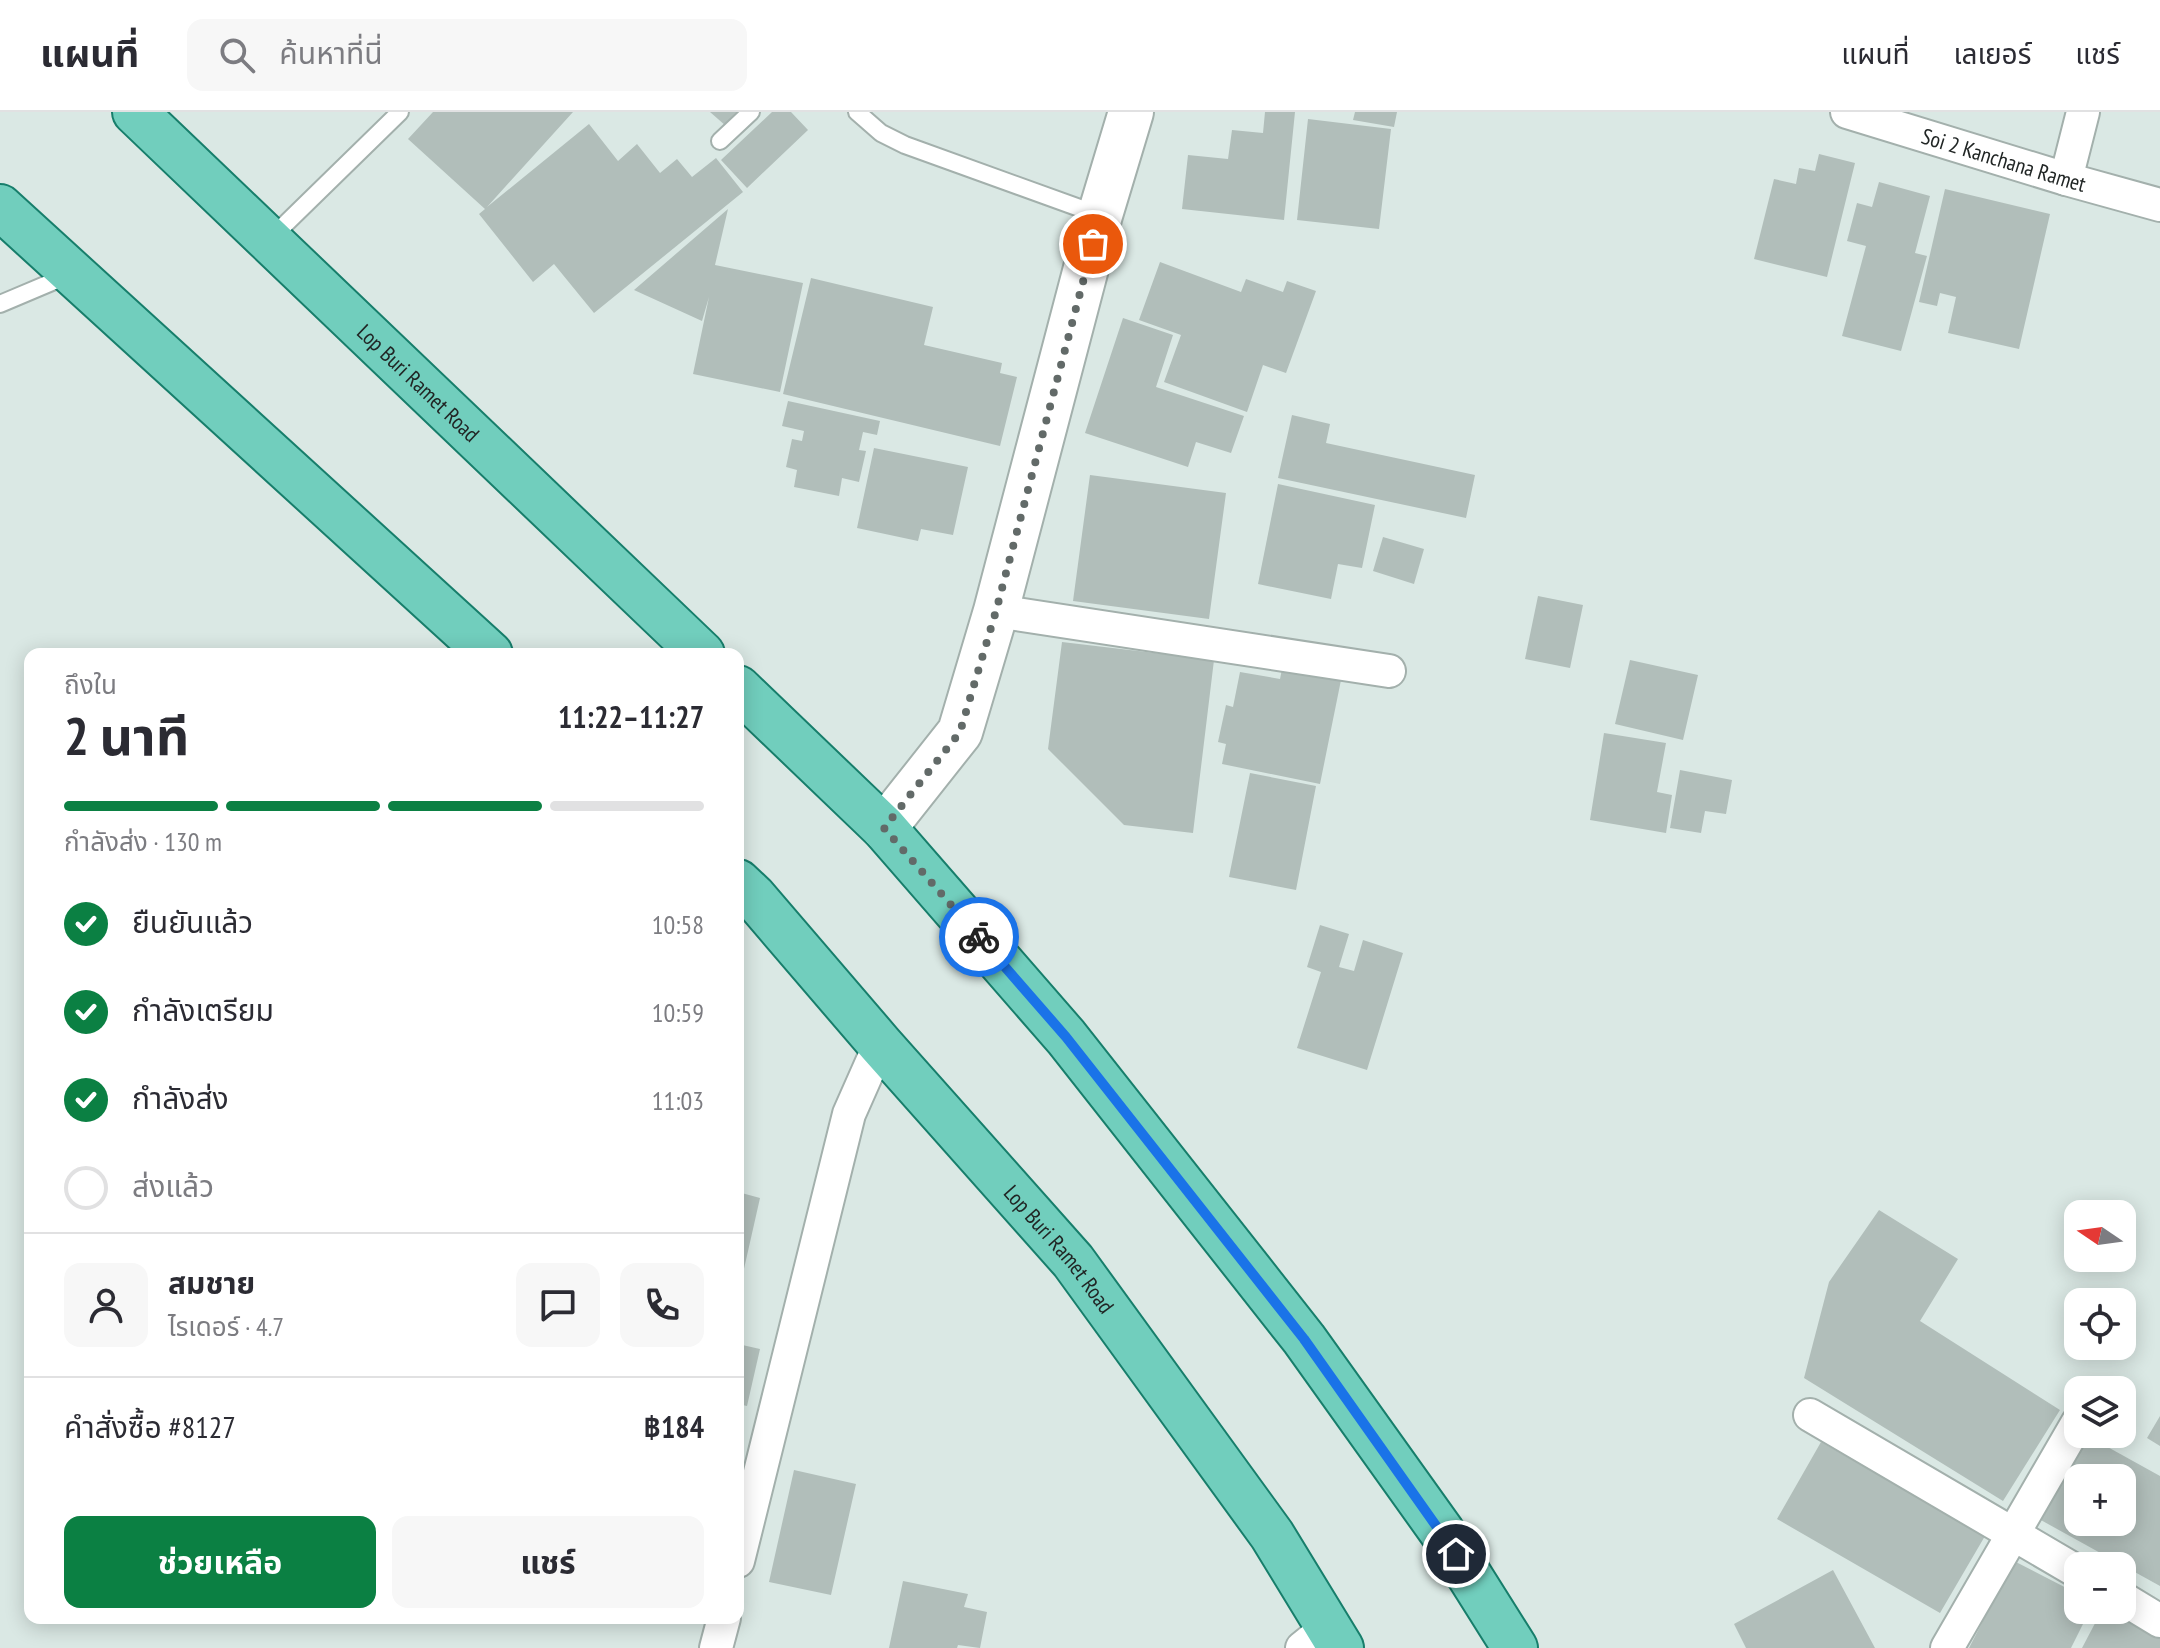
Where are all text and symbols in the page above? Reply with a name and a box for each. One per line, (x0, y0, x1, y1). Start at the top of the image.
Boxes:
search box (187, 19, 747, 91)
text: แผนที่ (40, 28, 139, 77)
icon: search (215, 33, 259, 77)
text: ค้นหาที่นี่ (279, 33, 383, 72)
text: แผนที่ (1841, 35, 1910, 72)
text: เลเยอร์ (1954, 35, 2031, 72)
text: แชร์ (2075, 35, 2120, 72)
street label: Soi 2 Kanchana Ramet (1918, 122, 2089, 198)
pin (1059, 210, 1127, 278)
icon: bag (1071, 222, 1115, 266)
street label: Lop Buri Ramet Road (351, 318, 485, 448)
text: ถึงใน (64, 668, 117, 701)
text: 11:22–11:27 (558, 697, 704, 736)
text: 2 นาที (64, 702, 189, 769)
text: กำลังส่ง · 130 m (64, 825, 222, 858)
courier (939, 897, 1019, 977)
icon: check (64, 902, 108, 946)
text: ยืนยันแล้ว (132, 902, 253, 941)
text: 10:58 (652, 908, 704, 941)
icon: bike (957, 915, 1001, 959)
icon: check (64, 990, 108, 1034)
text: กำลังเตรียม (132, 990, 274, 1029)
text: 10:59 (652, 996, 704, 1029)
icon: check (64, 1078, 108, 1122)
text: กำลังส่ง (132, 1078, 229, 1117)
text: 11:03 (652, 1084, 704, 1117)
text: ส่งแล้ว (132, 1166, 214, 1205)
street label: Lop Buri Ramet Road (998, 1179, 1120, 1319)
north arrow (2064, 1200, 2136, 1272)
map controls (2064, 1200, 2136, 1624)
button: person (64, 1263, 148, 1347)
text: สมชาย (168, 1263, 255, 1302)
button: chat (516, 1263, 600, 1347)
button: phone (620, 1263, 704, 1347)
button: locate (2064, 1288, 2136, 1360)
text: ไรเดอร์ · 4.7 (168, 1310, 284, 1343)
button: layers (2064, 1376, 2136, 1448)
text: คำสั่งซื้อ #8127 (64, 1407, 236, 1446)
text: ฿184 (644, 1407, 704, 1446)
button: + (2064, 1464, 2136, 1536)
button: ช่วยเหลือ (64, 1516, 376, 1608)
button: แชร์ (392, 1516, 704, 1608)
pin (1422, 1520, 1490, 1588)
icon: home (1434, 1532, 1478, 1576)
button: − (2064, 1552, 2136, 1624)

